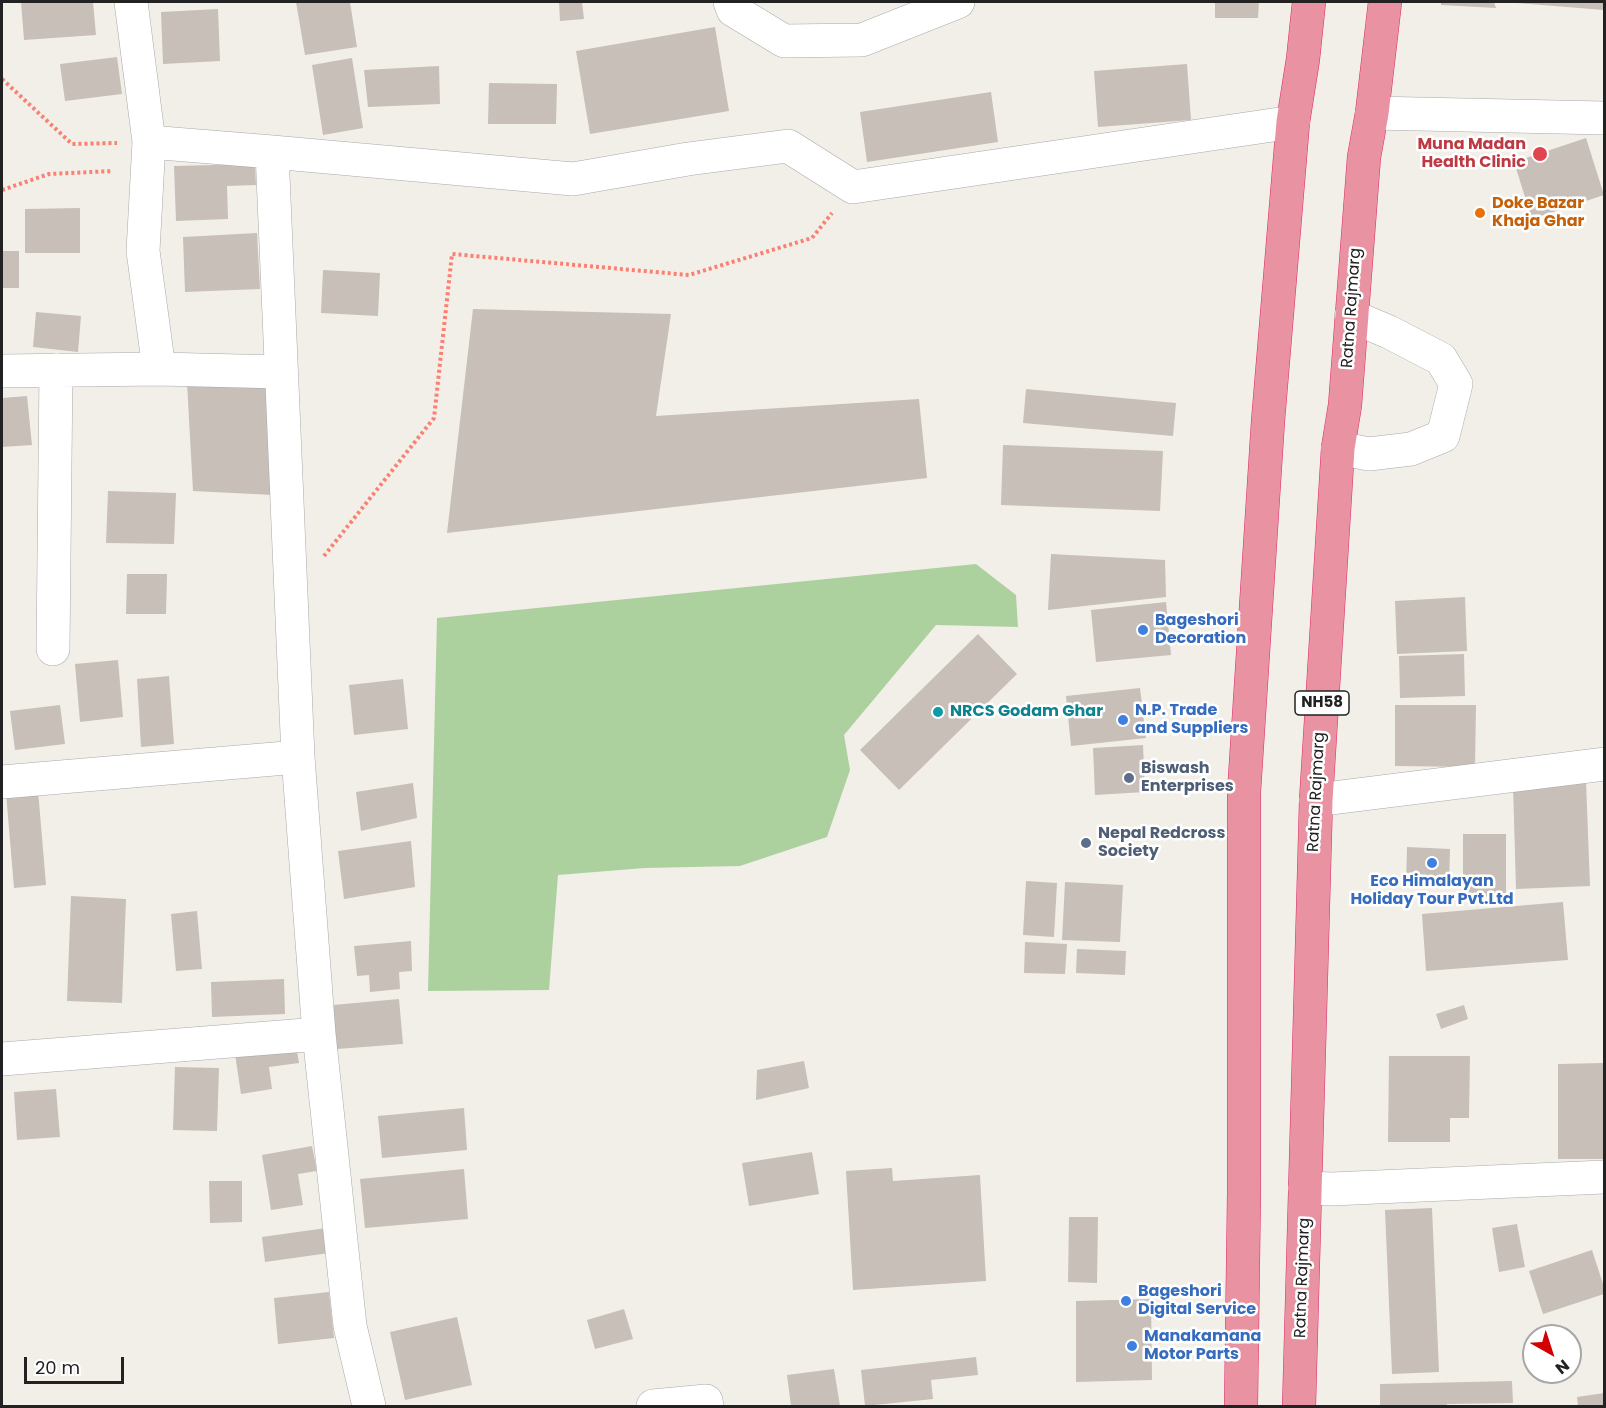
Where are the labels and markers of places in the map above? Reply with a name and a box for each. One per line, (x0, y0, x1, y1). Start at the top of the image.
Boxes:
place label: Muna Madan Health Clinic (1417, 135, 1526, 173)
marker: Muna Madan Health Clinic (1531, 145, 1549, 163)
place label: Doke Bazar Khaja Ghar (1492, 194, 1584, 232)
marker: Doke Bazar Khaja Ghar (1473, 206, 1487, 220)
place label: Bageshori Decoration (1155, 611, 1246, 649)
marker: Bageshori Decoration (1136, 623, 1150, 637)
place label: N.P. Trade and Suppliers (1135, 701, 1248, 739)
place label: NRCS Godam Ghar (950, 702, 1103, 722)
marker: NRCS Godam Ghar (931, 705, 945, 719)
marker: N.P. Trade and Suppliers (1116, 713, 1130, 727)
place label: Biswash Enterprises (1141, 759, 1234, 797)
marker: Biswash Enterprises (1122, 771, 1136, 785)
place label: Nepal Redcross Society (1098, 824, 1225, 862)
marker: Nepal Redcross Society (1079, 836, 1093, 850)
marker: Eco Himalayan Holiday Tour Pvt.Ltd (1425, 856, 1439, 870)
place label: Eco Himalayan Holiday Tour Pvt.Ltd (1350, 872, 1514, 910)
place label: Bageshori Digital Service (1138, 1282, 1256, 1320)
marker: Bageshori Digital Service (1119, 1294, 1133, 1308)
place label: Manakamana Motor Parts (1144, 1327, 1261, 1365)
marker: Manakamana Motor Parts (1125, 1339, 1139, 1353)

